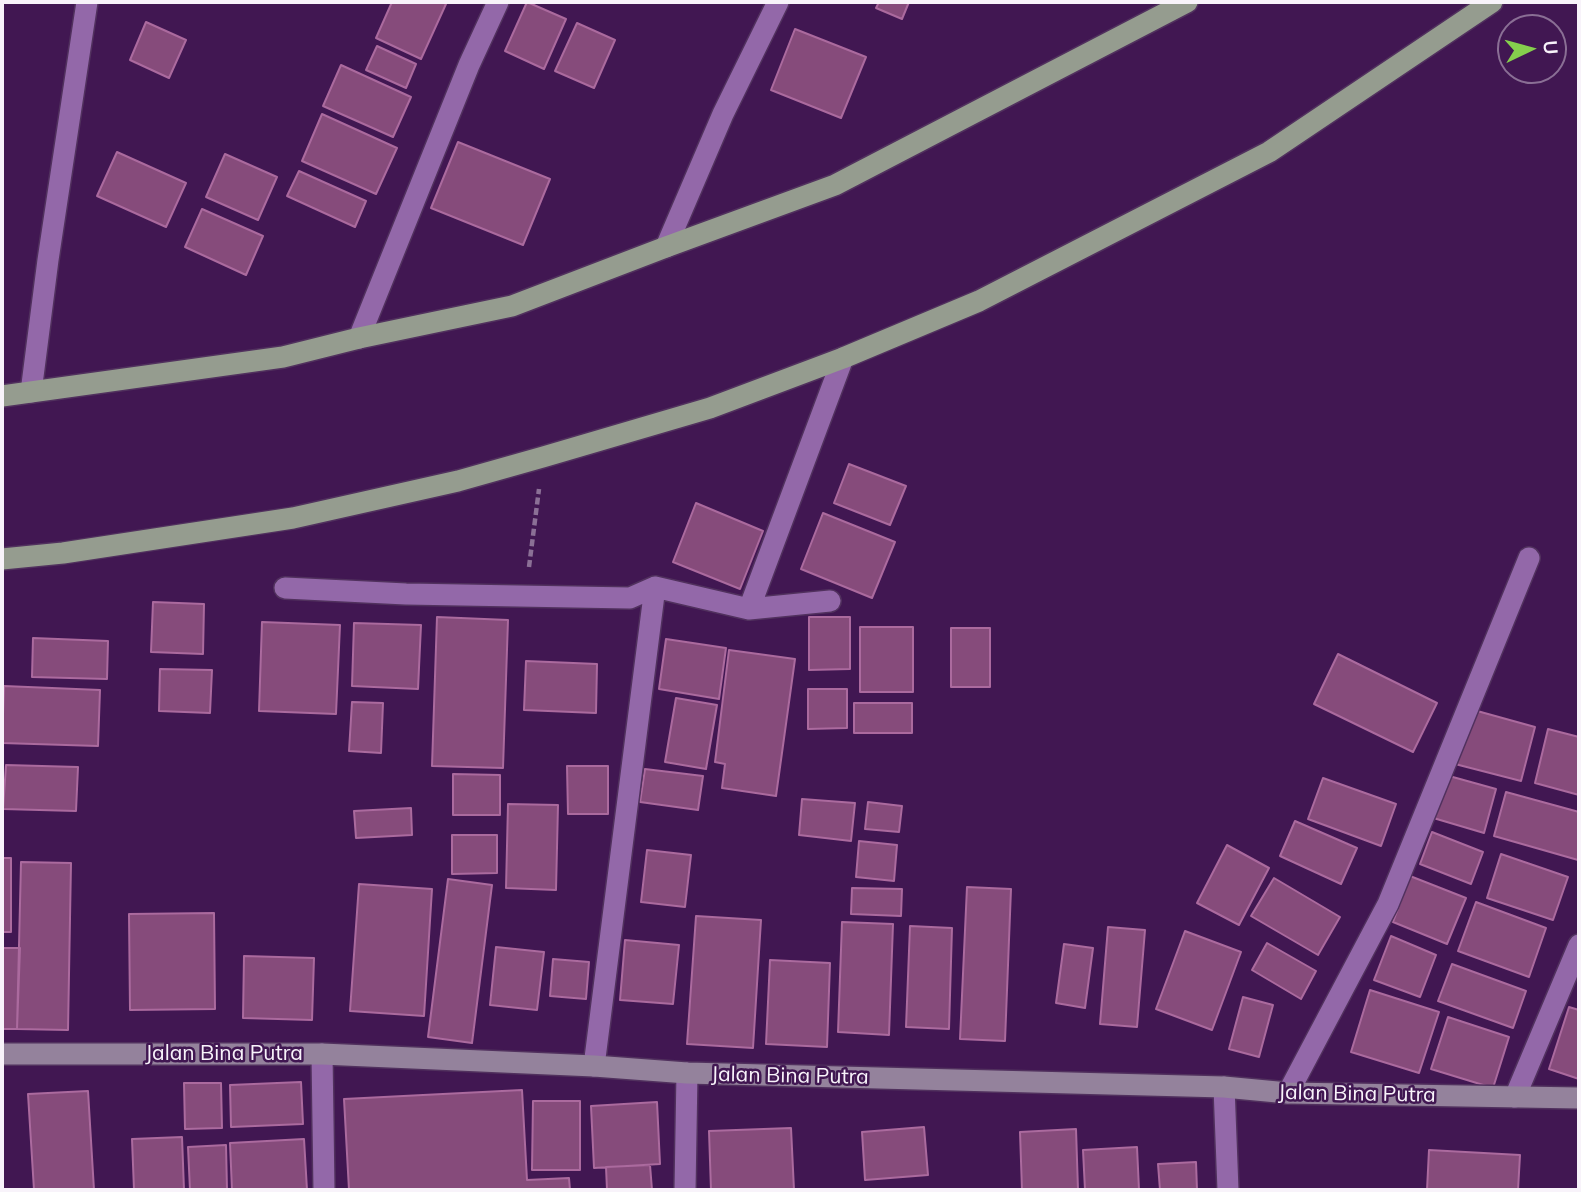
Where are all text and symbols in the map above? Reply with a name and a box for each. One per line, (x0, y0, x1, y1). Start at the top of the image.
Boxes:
north arrow (1497, 14, 1567, 84)
text: U (1538, 39, 1563, 55)
street label: Jalan Bina Putra (145, 1041, 303, 1067)
street label: Jalan Bina Putra (711, 1062, 869, 1090)
street label: Jalan Bina Putra (1278, 1080, 1436, 1108)

